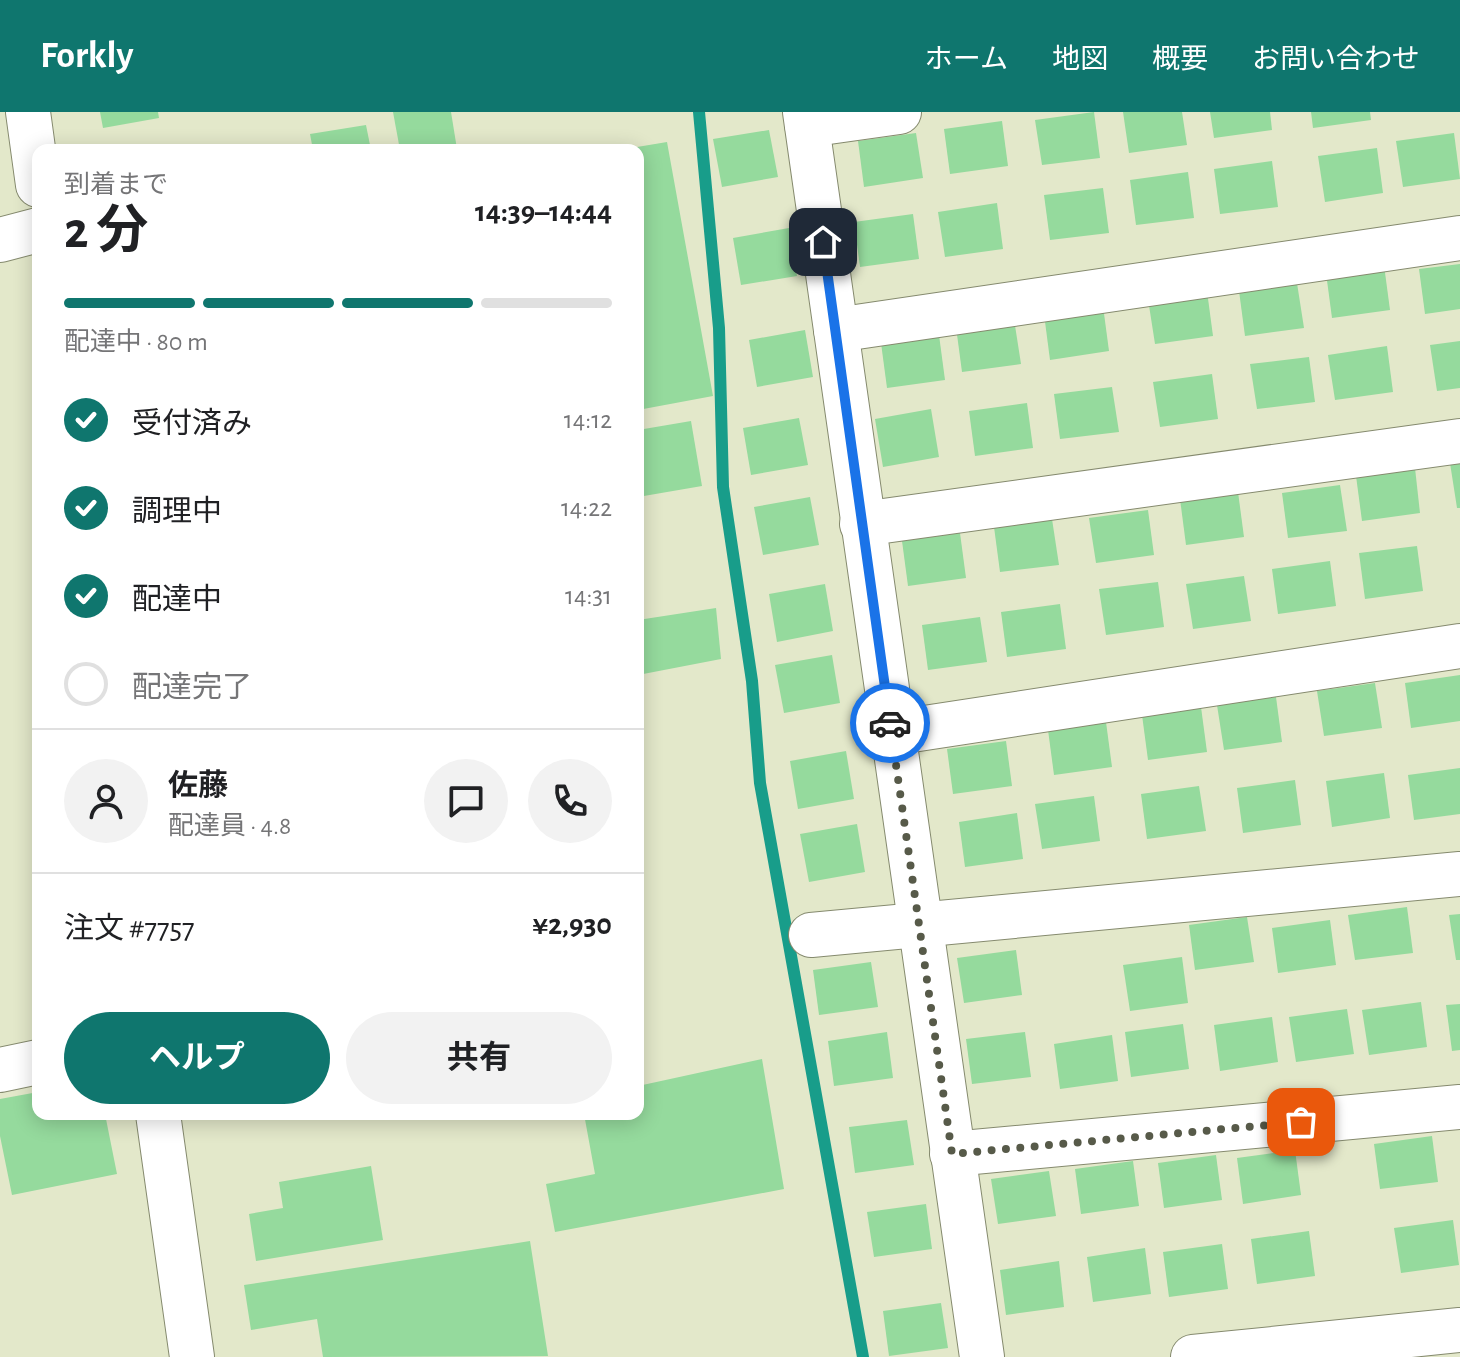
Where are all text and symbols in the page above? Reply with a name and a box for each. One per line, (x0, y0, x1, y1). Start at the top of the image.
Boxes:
text: Forkly (40, 37, 134, 75)
text: ホーム (925, 46, 1008, 74)
text: 地図 (1052, 46, 1108, 74)
text: 概要 (1152, 46, 1208, 74)
text: お問い合わせ (1252, 46, 1420, 74)
text: 到着まで (64, 172, 168, 198)
text: 14:39–14:44 (475, 197, 612, 227)
text: 2 分 (64, 205, 148, 257)
pin (789, 208, 857, 276)
icon: home (801, 220, 845, 264)
text: 配達中 · 80 m (64, 329, 208, 355)
icon: check (64, 398, 108, 442)
text: 14:12 (564, 407, 612, 433)
text: 受付済み (132, 409, 252, 439)
icon: check (64, 486, 108, 530)
text: 14:22 (561, 495, 612, 521)
text: 調理中 (132, 497, 222, 527)
icon: check (64, 574, 108, 618)
text: 14:31 (565, 583, 612, 609)
text: 配達中 (132, 585, 222, 615)
text: 配達完了 (132, 673, 252, 703)
courier (850, 683, 930, 763)
icon: car (868, 701, 912, 745)
button: person (64, 759, 148, 843)
button: chat (424, 759, 508, 843)
button: phone (528, 759, 612, 843)
text: 佐藤 (168, 771, 228, 801)
text: 配達員 · 4.8 (168, 813, 291, 839)
text: ¥2,930 (532, 910, 612, 940)
text: 注文 #7757 (64, 914, 195, 944)
button: ヘルプ (64, 1012, 330, 1104)
button: 共有 (346, 1012, 612, 1104)
pin (1267, 1088, 1335, 1156)
icon: bag (1279, 1100, 1323, 1144)

